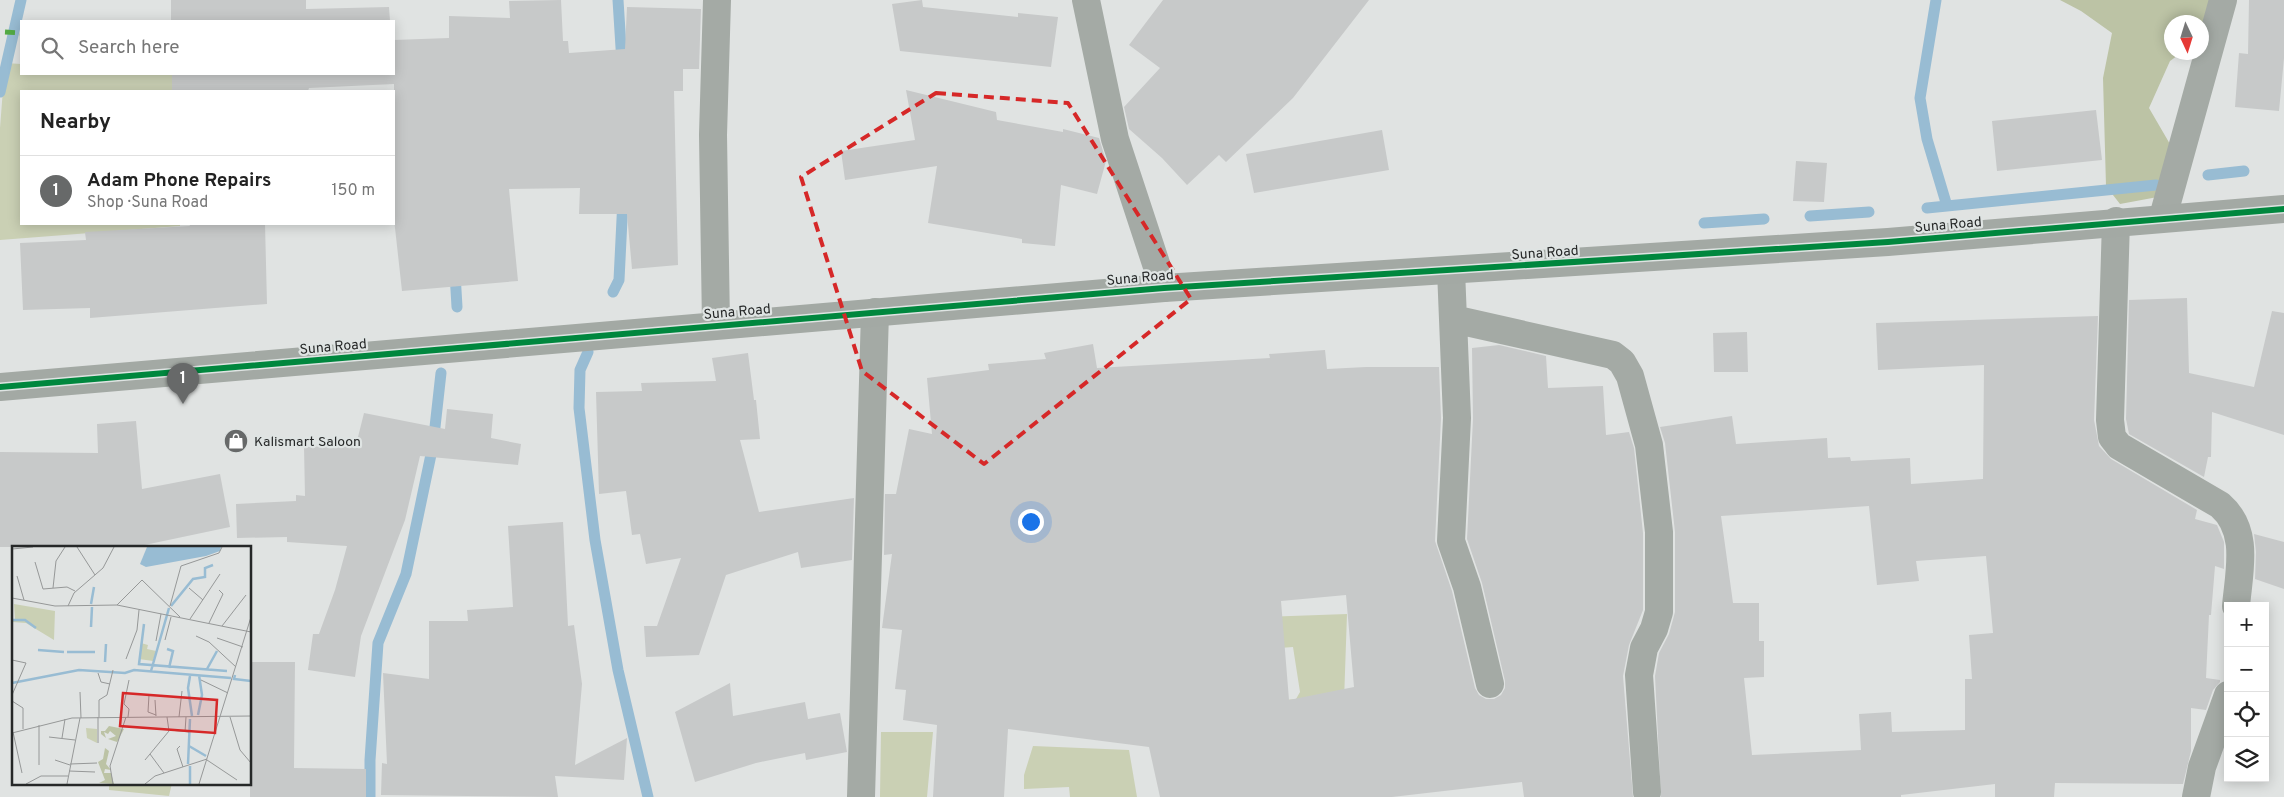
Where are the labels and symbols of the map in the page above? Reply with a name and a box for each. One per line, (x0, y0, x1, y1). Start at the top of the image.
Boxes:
north arrow (2164, 15, 2209, 60)
street label: Suna Road (1914, 214, 1982, 237)
street label: Suna Road (1511, 243, 1579, 264)
street label: Suna Road (1106, 267, 1174, 290)
street label: Suna Road (703, 301, 771, 324)
street label: Suna Road (299, 336, 367, 359)
pin: 1 (167, 363, 199, 404)
shop icon: Kalismart Saloon (223, 428, 249, 454)
place label: Kalismart Saloon (254, 434, 361, 451)
your location (1018, 509, 1044, 535)
inset map (12, 546, 251, 784)

